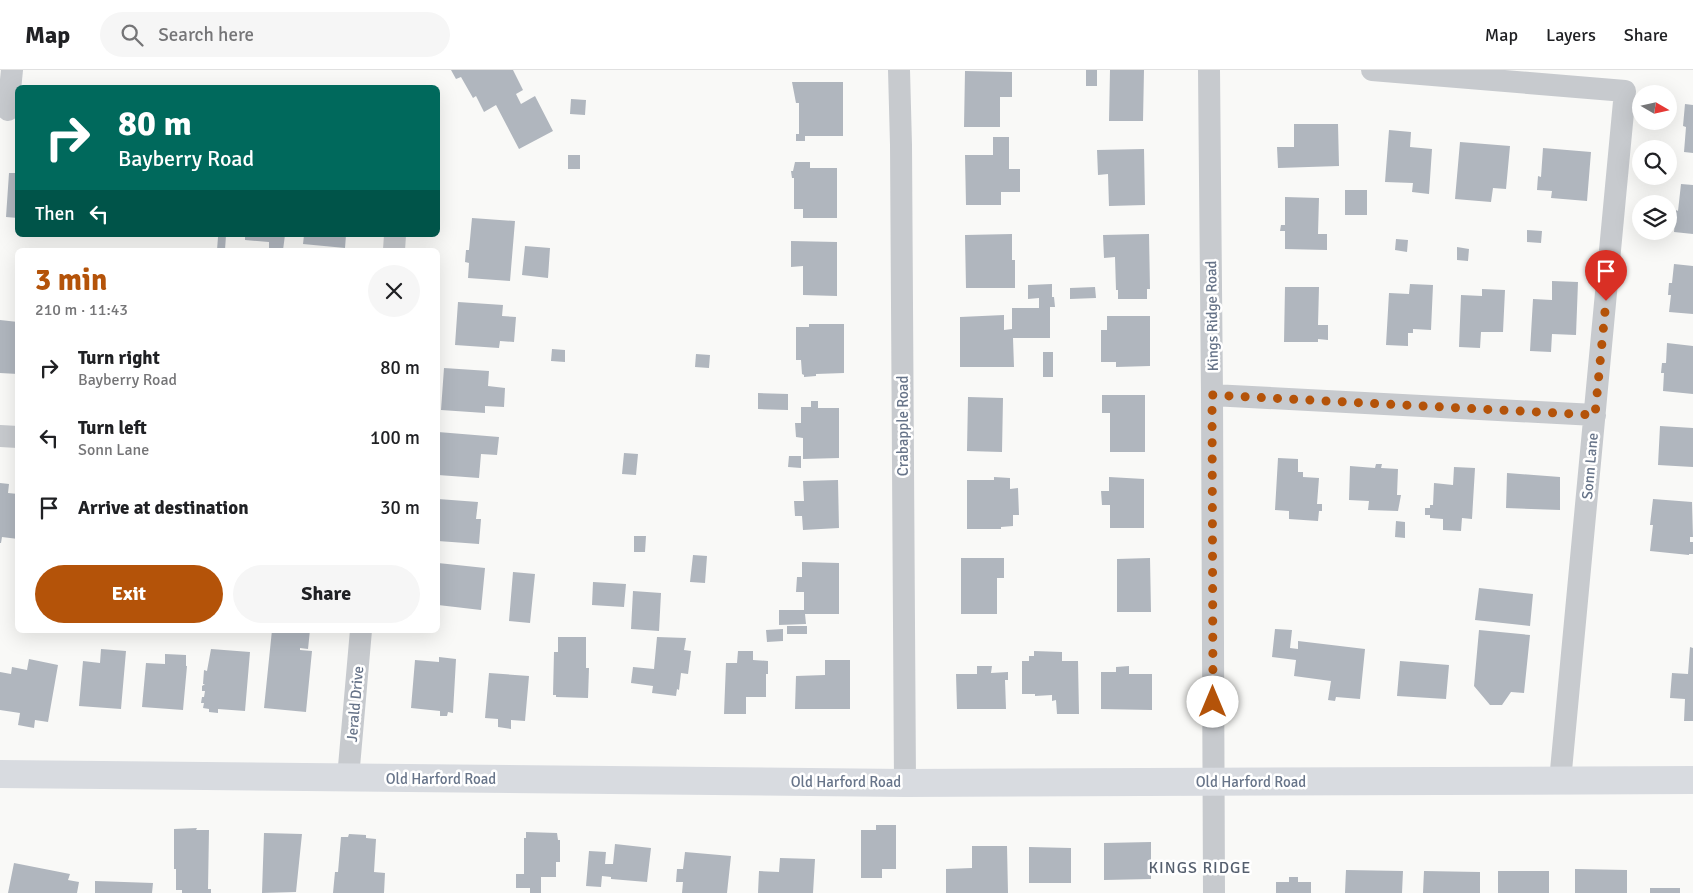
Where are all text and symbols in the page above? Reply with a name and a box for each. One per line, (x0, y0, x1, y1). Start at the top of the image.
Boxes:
search box (100, 12, 450, 57)
text: Map (25, 20, 70, 50)
icon: search (118, 21, 146, 49)
text: Search here (158, 23, 254, 47)
text: Map (1485, 24, 1518, 46)
text: Layers (1546, 24, 1596, 46)
text: Share (1624, 24, 1668, 46)
north arrow (1632, 85, 1678, 130)
map controls (1632, 85, 1677, 240)
text: 80 m (118, 102, 192, 145)
icon: right (35, 105, 100, 170)
button: search (1632, 140, 1677, 185)
text: Bayberry Road (118, 145, 254, 172)
button: layers (1632, 195, 1677, 240)
icon: left (85, 200, 113, 228)
text: Then (35, 202, 75, 226)
pin (1585, 250, 1627, 301)
icon: arrive (1592, 257, 1620, 285)
street label: Kings Ridge Road (1202, 260, 1222, 372)
text: 3 min (35, 262, 107, 299)
button: close (368, 265, 420, 317)
text: 210 m · 11:43 (35, 300, 128, 320)
text: Turn right (78, 346, 160, 370)
icon: right (35, 354, 63, 382)
text: 80 m (380, 356, 420, 380)
text: Bayberry Road (78, 370, 177, 390)
street label: Crabapple Road (894, 376, 912, 476)
text: Turn left (78, 416, 147, 440)
icon: left (35, 424, 63, 452)
text: 100 m (370, 426, 420, 450)
street label: Sonn Lane (1578, 432, 1602, 500)
text: Sonn Lane (78, 440, 149, 460)
icon: arrive (35, 494, 63, 522)
text: Arrive at destination (78, 496, 249, 520)
text: 30 m (380, 496, 420, 520)
button: Exit (35, 565, 223, 623)
button: Share (233, 565, 420, 623)
street label: Jerald Drive (343, 665, 367, 743)
position arrow (1186, 675, 1238, 727)
street label: Old Harford Road (386, 770, 496, 788)
street label: Old Harford Road (791, 773, 901, 791)
street label: Old Harford Road (1196, 773, 1306, 791)
district label: KINGS RIDGE (1149, 858, 1251, 878)

